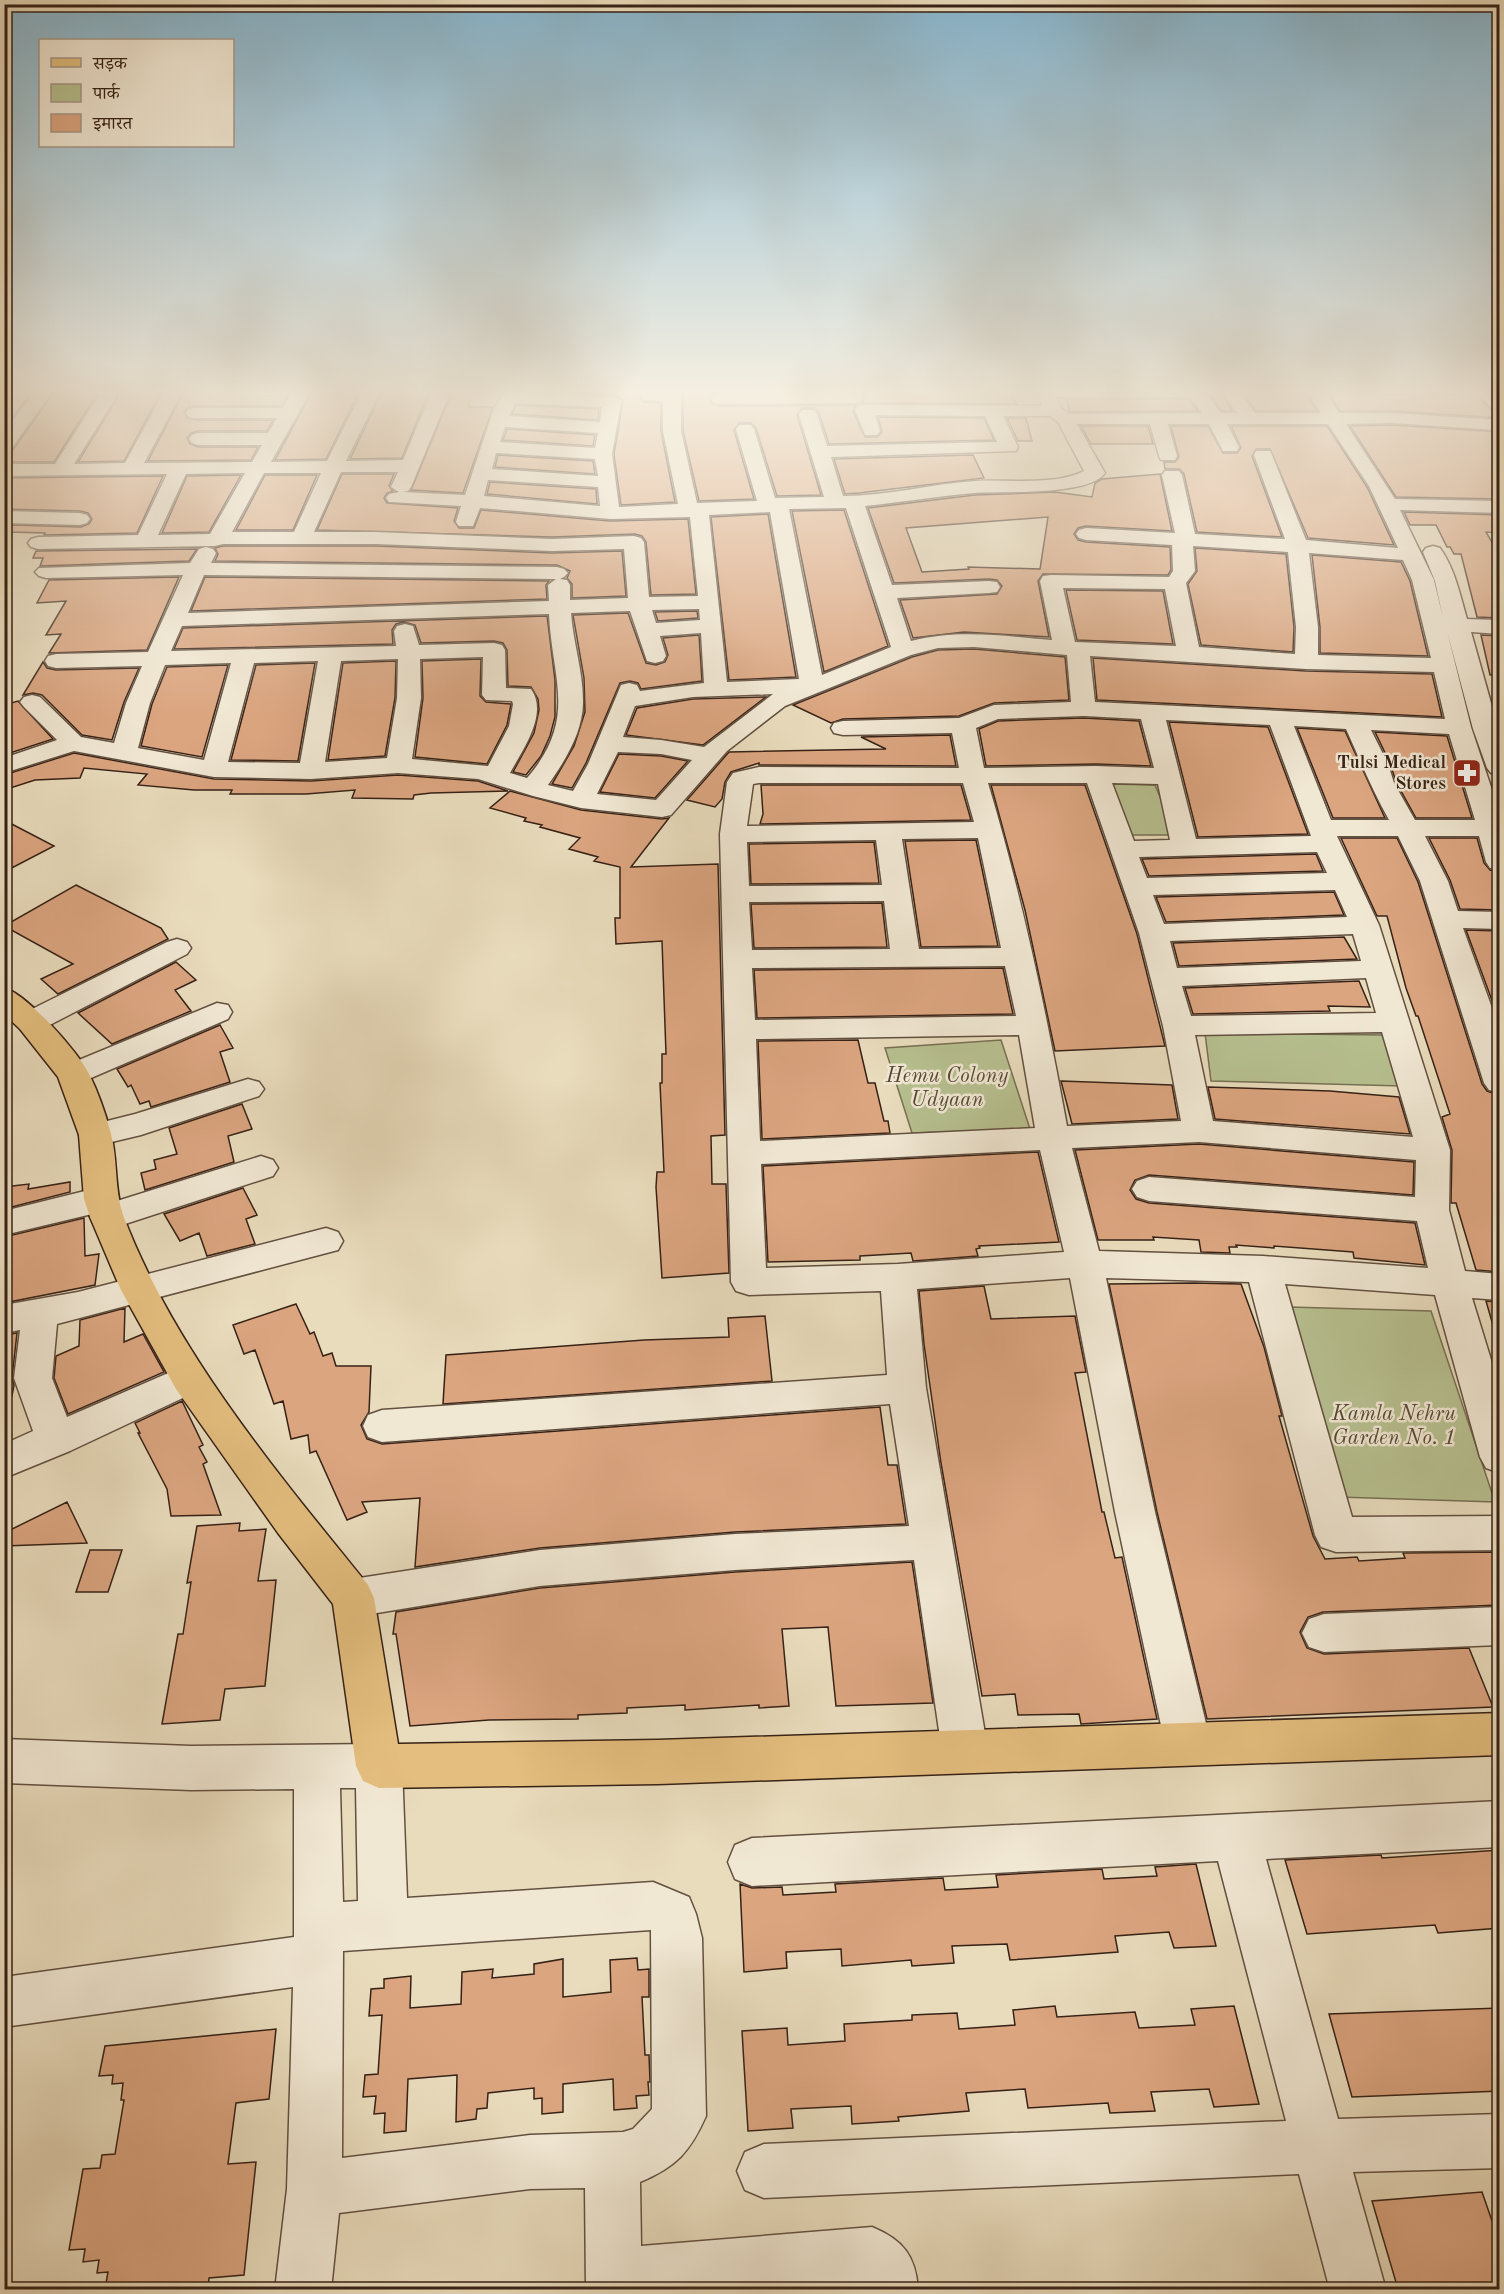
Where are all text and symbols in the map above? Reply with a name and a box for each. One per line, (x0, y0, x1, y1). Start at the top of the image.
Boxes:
legend (39, 39, 234, 147)
text: सड़क (92, 55, 128, 73)
text: पार्क (92, 83, 121, 103)
text: इमारत (92, 115, 133, 133)
place label: Tulsi Medical Stores (1337, 754, 1446, 793)
pharmacy icon: Tulsi Medical Stores (1451, 757, 1483, 789)
park label: Hemu Colony Udyaan (885, 1066, 1009, 1111)
park label: Kamla Nehru Garden No. 1 (1331, 1404, 1456, 1449)

